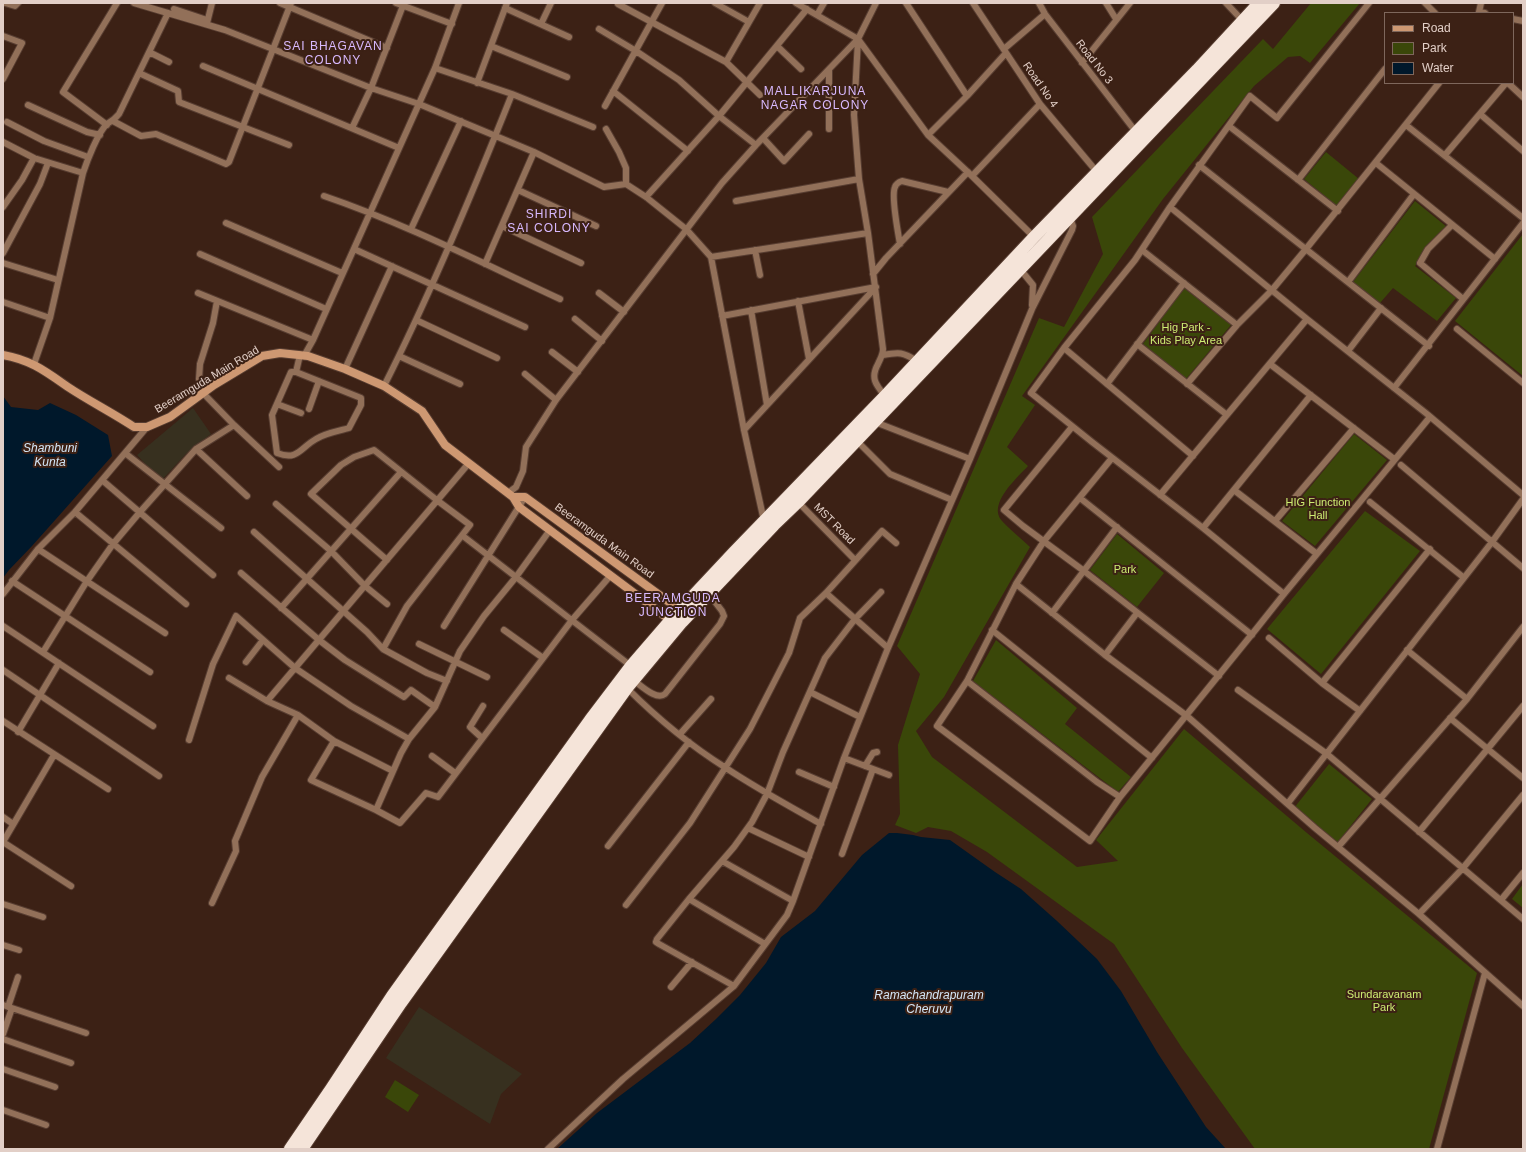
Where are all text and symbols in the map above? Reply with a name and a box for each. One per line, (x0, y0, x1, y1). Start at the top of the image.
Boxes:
legend (1384, 12, 1514, 84)
text: Road (1422, 21, 1451, 35)
street label: Road No 3 (1073, 37, 1115, 87)
district label: SAI BHAGAVAN COLONY (283, 40, 383, 68)
text: Park (1422, 41, 1447, 55)
street label: Road No 4 (1020, 60, 1060, 110)
text: Water (1422, 61, 1454, 75)
district label: MALLIKARJUNA NAGAR COLONY (761, 85, 869, 113)
district label: SHIRDI SAI COLONY (507, 208, 591, 236)
park label: Hig Park - Kids Play Area (1150, 321, 1222, 347)
street label: Beeramguda Main Road (152, 344, 262, 416)
water label: Shambuni Kunta (23, 442, 77, 470)
park label: HIG Function Hall (1286, 496, 1350, 522)
street label: Beeramguda Main Road (552, 501, 656, 581)
street label: MST Road (811, 501, 857, 547)
park label: Park (1114, 563, 1136, 577)
district label: BEERAMGUDA JUNCTION (625, 592, 721, 620)
park label: Sundaravanam Park (1347, 988, 1421, 1014)
water label: Ramachandrapuram Cheruvu (874, 989, 984, 1017)

